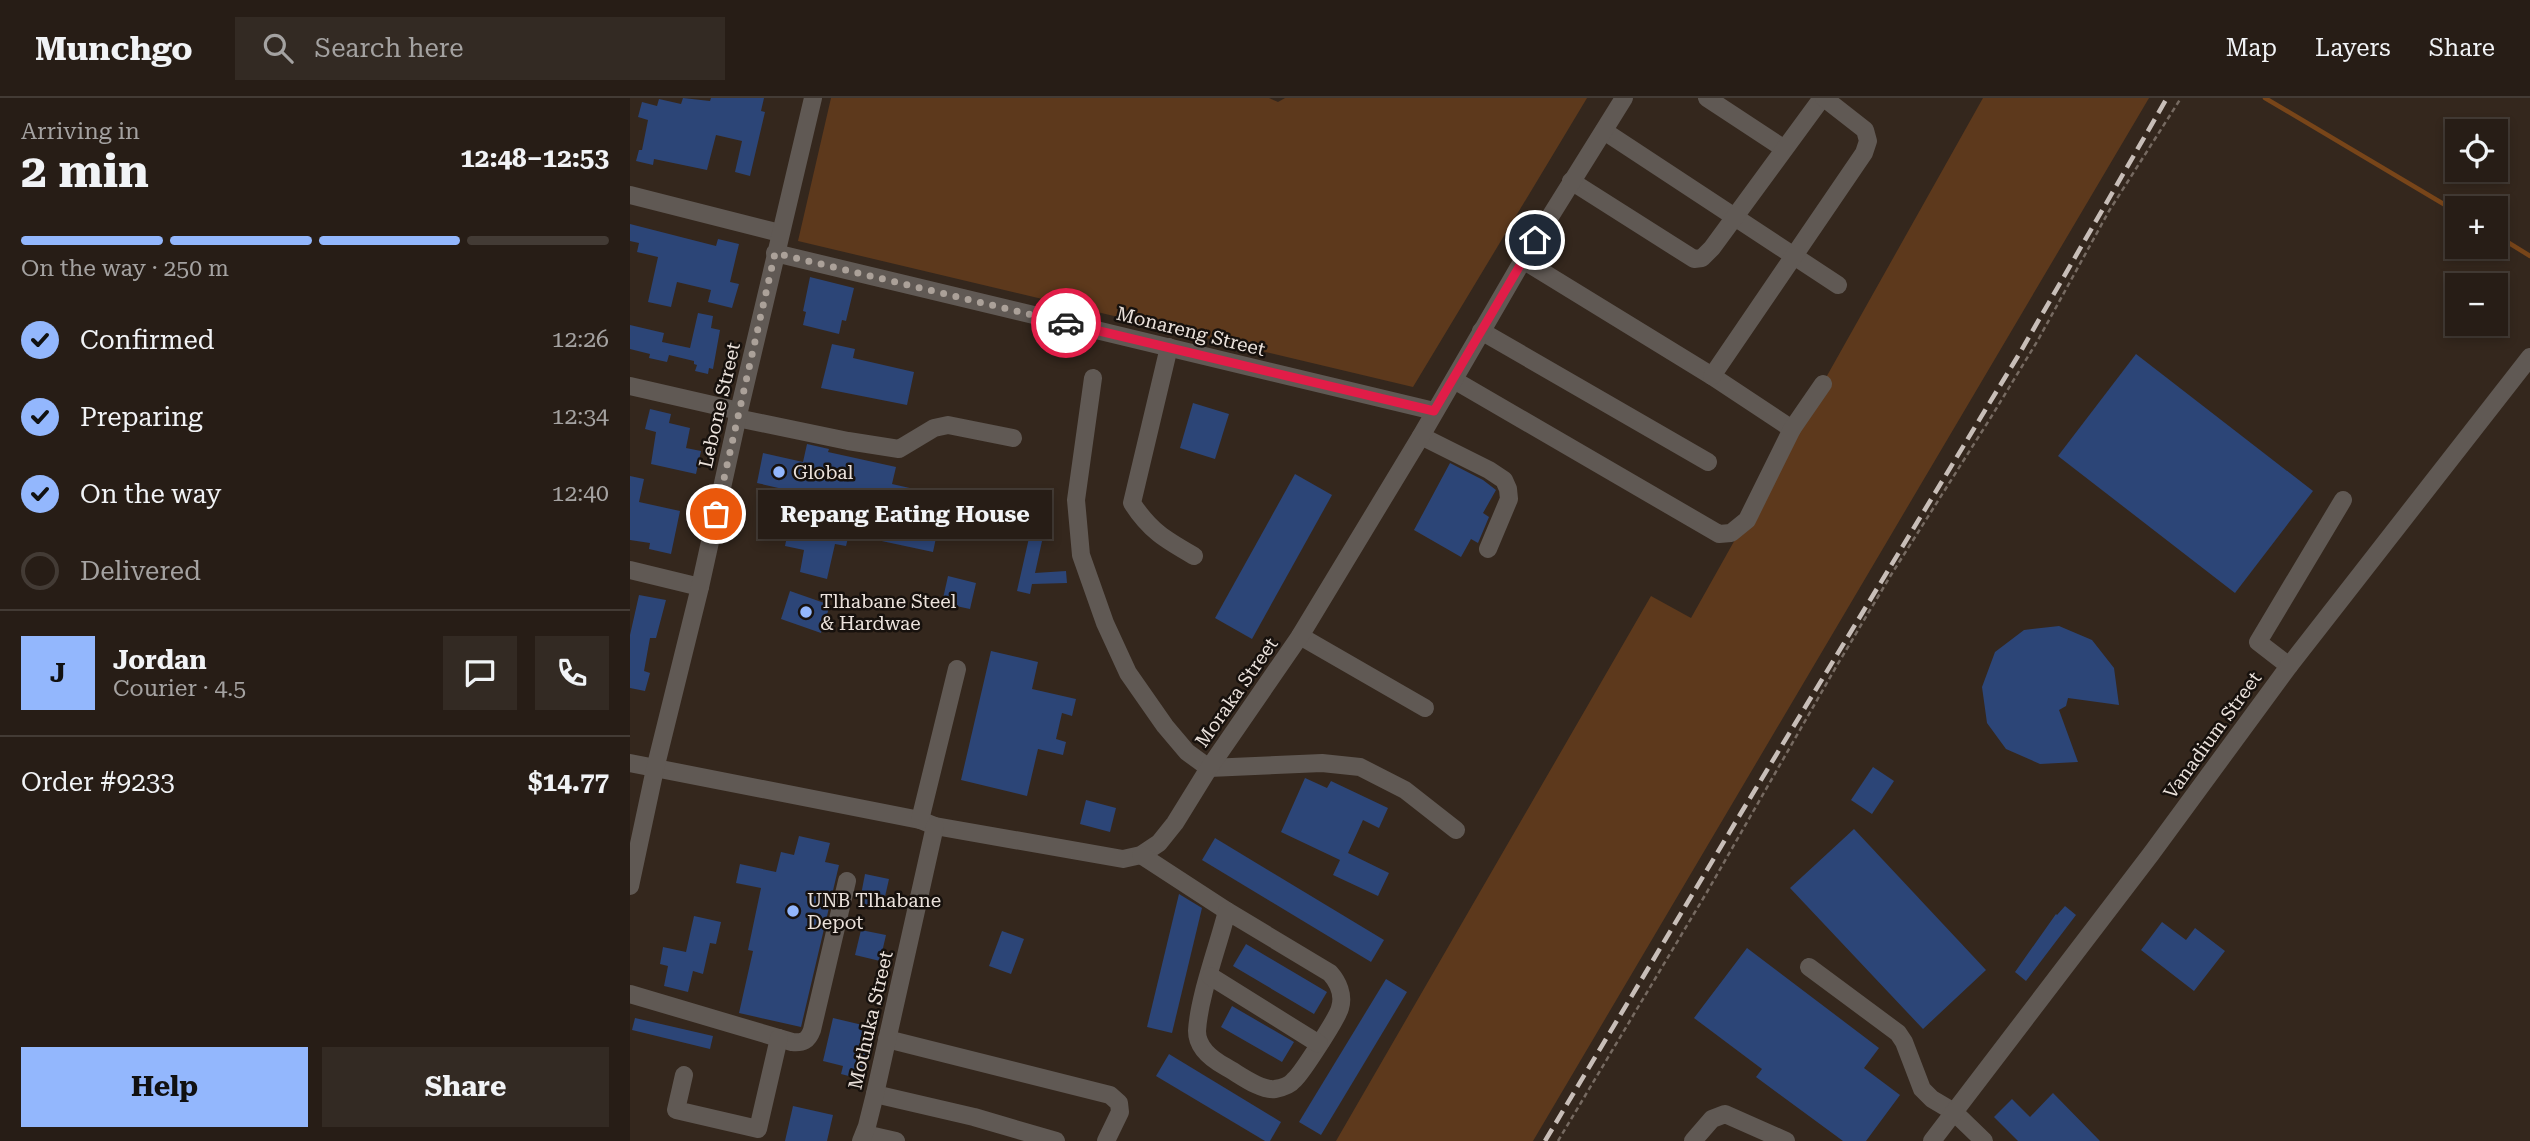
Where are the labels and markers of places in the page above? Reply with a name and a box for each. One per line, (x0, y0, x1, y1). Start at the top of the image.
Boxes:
pin (1505, 210, 1565, 270)
place label: Global (793, 461, 854, 484)
marker: Global (771, 464, 787, 480)
pin (686, 484, 746, 544)
callout: Repang Eating House (758, 490, 1052, 538)
place label: Tlhabane Steel & Hardwae (820, 590, 956, 635)
marker: Tlhabane Steel & Hardwae (798, 604, 814, 620)
place label: UNB Tlhabane Depot (807, 889, 941, 934)
marker: UNB Tlhabane Depot (785, 903, 801, 919)

